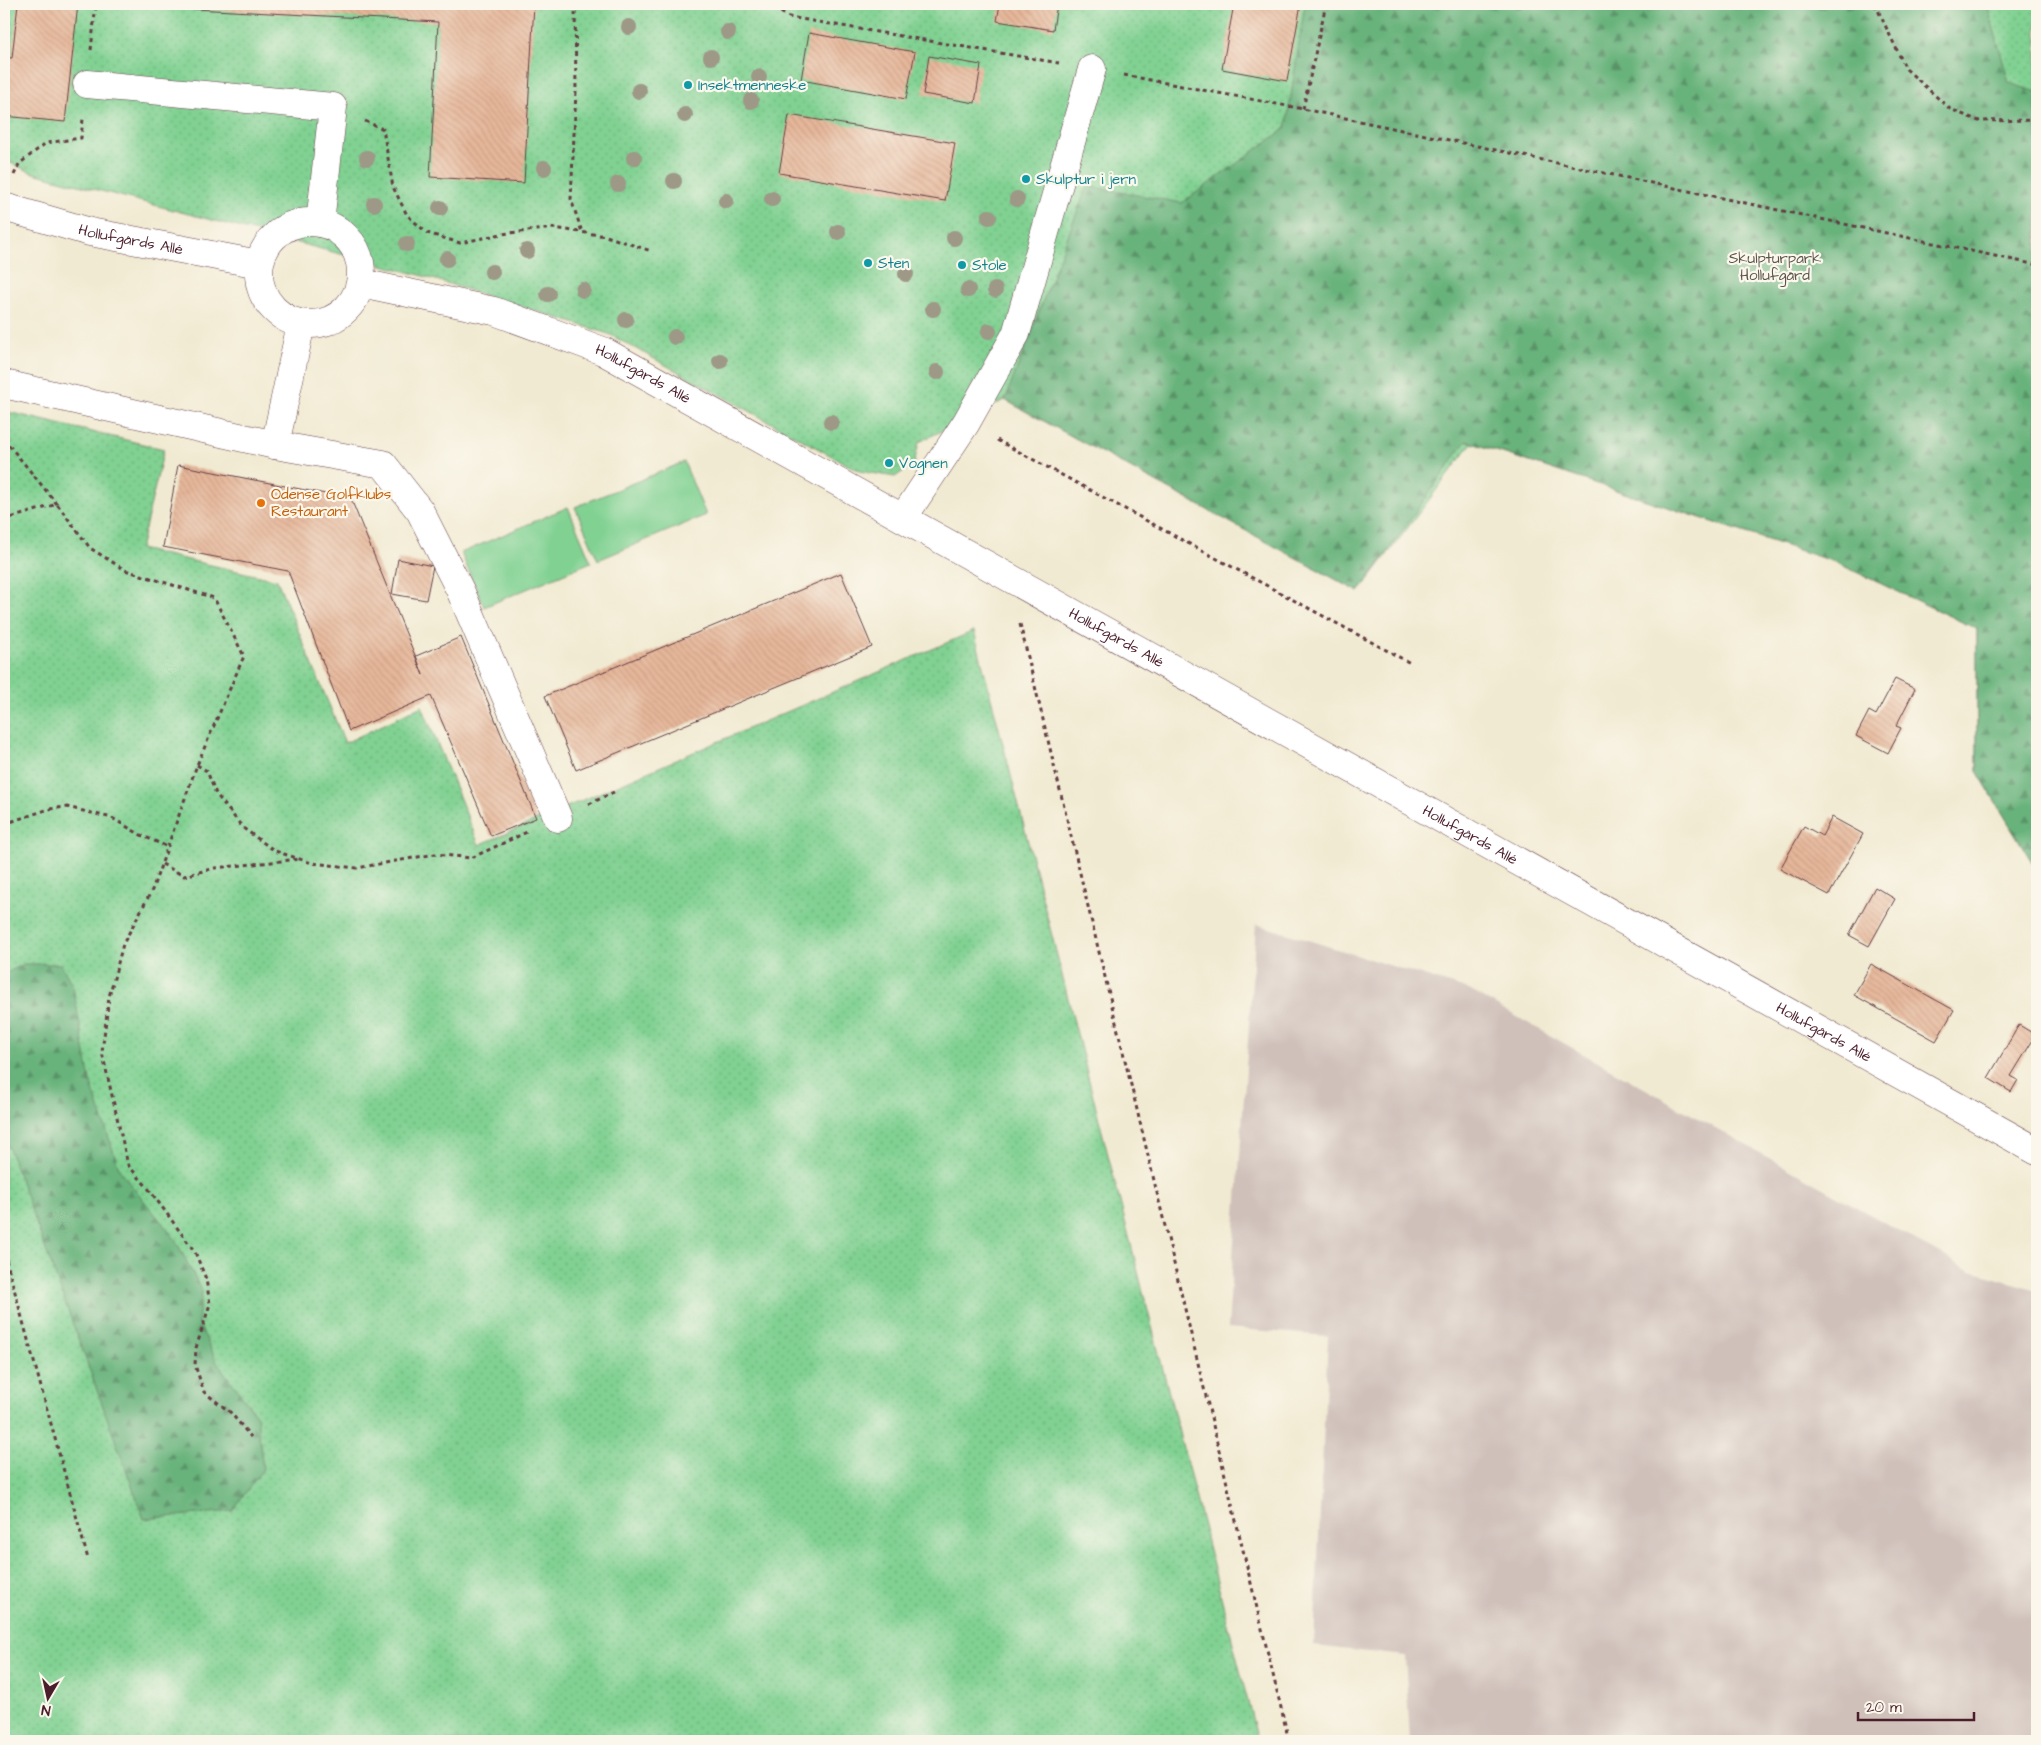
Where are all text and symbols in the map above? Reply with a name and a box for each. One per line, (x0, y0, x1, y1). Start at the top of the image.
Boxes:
place label: Insektmenneske (698, 75, 806, 96)
marker: Insektmenneske (682, 79, 694, 91)
place label: Skulptur i jern (1036, 169, 1136, 190)
marker: Skulptur i jern (1020, 173, 1032, 185)
street label: Hollufgårds Allé (76, 219, 185, 260)
park label: Skulpturpark Hollufgård (1729, 248, 1821, 287)
place label: Sten (878, 253, 910, 274)
place label: Stole (972, 255, 1007, 276)
marker: Sten (862, 257, 874, 269)
marker: Stole (956, 259, 968, 271)
street label: Hollufgårds Allé (593, 339, 694, 409)
place label: Vognen (899, 453, 948, 475)
marker: Vognen (883, 457, 895, 469)
place label: Odense Golfklubs Restaurant (271, 484, 392, 522)
marker: Odense Golfklubs Restaurant (255, 497, 267, 509)
street label: Hollufgårds Allé (1065, 603, 1168, 673)
street label: Hollufgårds Allé (1418, 800, 1521, 870)
street label: Hollufgårds Allé (1772, 997, 1875, 1068)
north arrow (22, 1672, 72, 1722)
scale bar (1858, 1690, 1975, 1722)
text: 20 m (1866, 1697, 1902, 1718)
text: N (40, 1699, 52, 1720)

